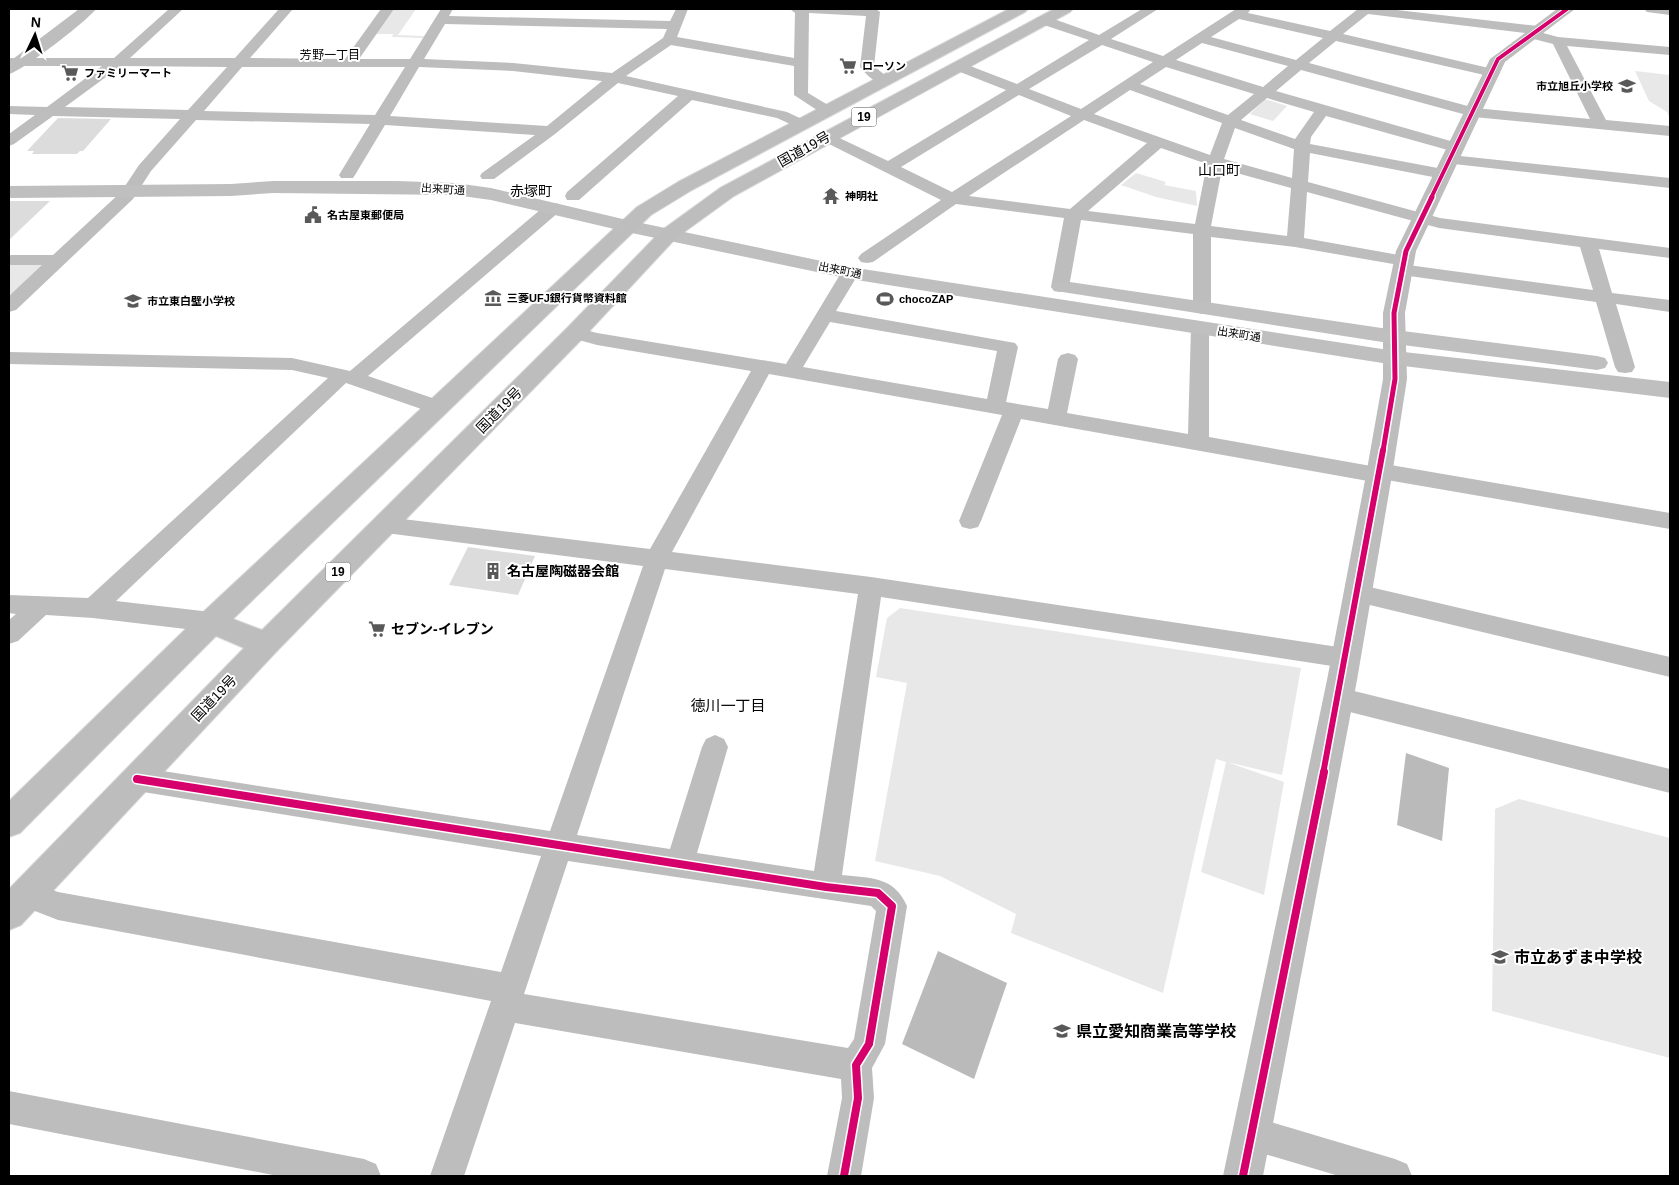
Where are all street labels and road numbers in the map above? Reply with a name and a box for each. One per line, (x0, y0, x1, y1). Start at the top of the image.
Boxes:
road number: 19 (852, 108, 876, 126)
street label: 国道19号 (775, 128, 833, 170)
street label: 出来町通 (421, 181, 465, 197)
street label: 出来町通 (817, 260, 863, 280)
street label: 出来町通 (1216, 325, 1262, 343)
street label: 国道19号 (473, 384, 525, 436)
road number: 19 (326, 562, 350, 582)
street label: 国道19号 (188, 672, 240, 724)

